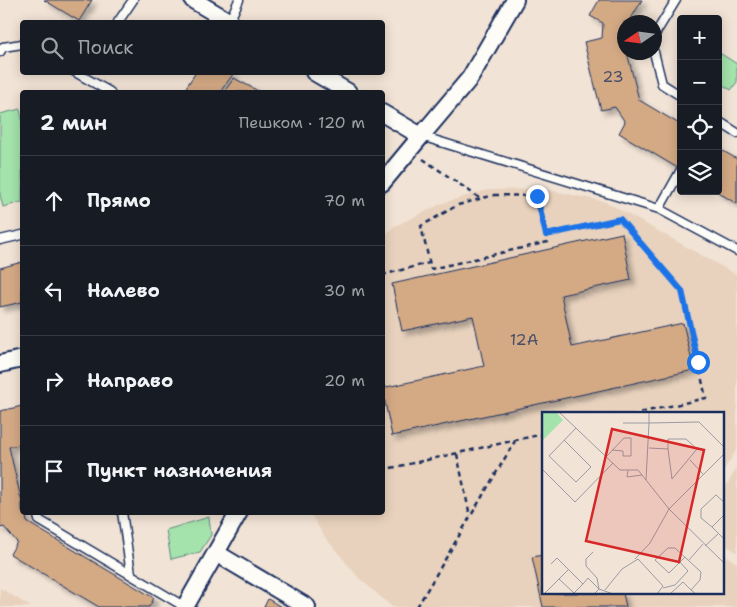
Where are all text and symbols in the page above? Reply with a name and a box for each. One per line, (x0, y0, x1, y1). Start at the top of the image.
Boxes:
north arrow (617, 15, 662, 60)
map controls (677, 15, 722, 195)
button: + (677, 15, 722, 60)
search box (20, 20, 385, 75)
icon: search (38, 34, 66, 62)
text: Поиск (78, 35, 133, 60)
button: − (677, 60, 722, 105)
house number: 23 (602, 66, 624, 87)
button: locate (677, 105, 722, 150)
text: 2 мин (40, 109, 107, 137)
text: Пешком · 120 m (239, 112, 365, 133)
button: layers (677, 150, 722, 195)
route end (526, 185, 549, 208)
icon: ahead (40, 187, 68, 215)
text: Прямо (87, 188, 151, 213)
text: 70 m (324, 190, 365, 211)
icon: left (40, 277, 68, 305)
text: Налево (87, 278, 160, 303)
text: 30 m (324, 280, 365, 301)
house number: 12А (510, 329, 538, 350)
route start (687, 351, 710, 374)
icon: right (40, 367, 68, 395)
text: Направо (87, 368, 173, 393)
text: 20 m (324, 370, 365, 391)
inset map (542, 412, 724, 594)
icon: arrive (40, 457, 68, 485)
text: Пункт назначения (87, 458, 272, 483)

